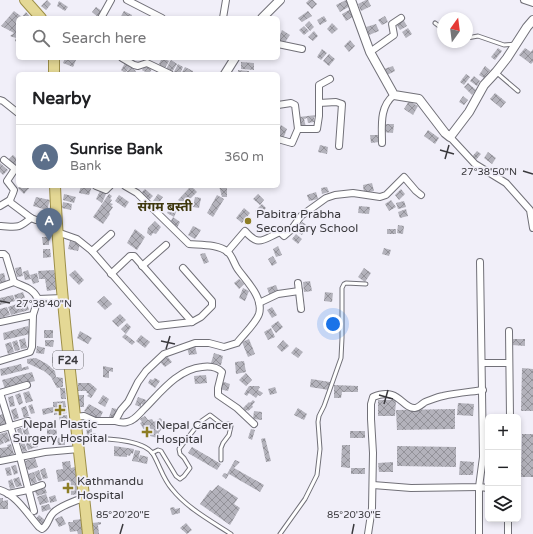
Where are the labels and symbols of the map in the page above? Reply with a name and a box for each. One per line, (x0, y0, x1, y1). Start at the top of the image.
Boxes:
north arrow (437, 12, 473, 48)
text: 27°38'50"N (461, 166, 517, 178)
district label: संगम बस्ती (138, 199, 194, 215)
place label: Pabitra Prabha Secondary School (256, 207, 358, 235)
pin: A (36, 208, 62, 241)
marker: Pabitra Prabha Secondary School (243, 216, 253, 226)
text: 27°38'40"N (16, 298, 72, 310)
your location (323, 314, 343, 334)
road number: F24 (53, 351, 83, 369)
marker: Nepal Plastic Surgery Hospital (54, 404, 66, 416)
place label: Nepal Plastic Surgery Hospital (13, 417, 107, 445)
place label: Nepal Cancer Hospital (156, 418, 233, 446)
marker: Nepal Cancer Hospital (141, 426, 153, 438)
place label: Kathmandu Hospital (77, 474, 143, 502)
marker: Kathmandu Hospital (62, 482, 74, 494)
text: 85°20'20"E (96, 509, 150, 521)
text: 85°20'30"E (327, 509, 381, 521)

